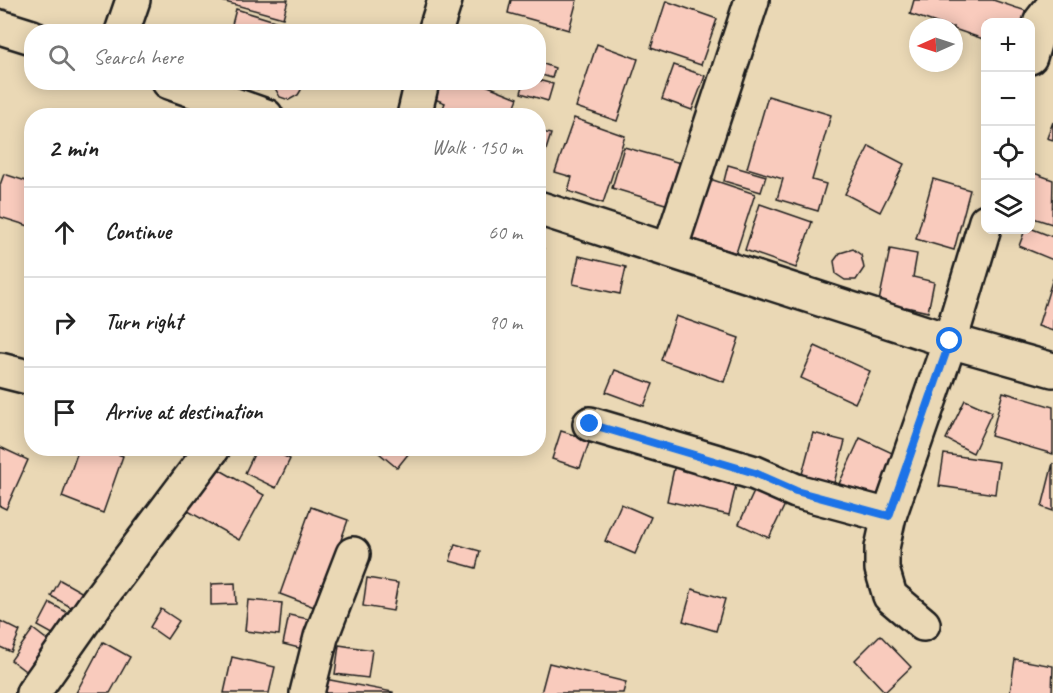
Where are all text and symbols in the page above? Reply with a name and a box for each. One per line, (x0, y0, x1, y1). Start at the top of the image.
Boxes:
north arrow (909, 18, 963, 72)
map controls (981, 18, 1035, 234)
button: + (981, 18, 1035, 72)
search box (24, 24, 546, 90)
icon: search (45, 41, 78, 74)
text: Search here (93, 43, 183, 71)
button: − (981, 72, 1035, 126)
button: locate (981, 126, 1035, 180)
text: 2 min (48, 131, 98, 164)
text: Walk · 150 m (432, 135, 522, 160)
button: layers (981, 180, 1035, 234)
icon: ahead (48, 216, 81, 249)
text: Continue (105, 218, 171, 246)
text: 60 m (488, 220, 522, 245)
icon: right (48, 306, 81, 339)
text: Turn right (105, 308, 182, 336)
text: 90 m (488, 310, 522, 335)
route start (936, 327, 962, 353)
icon: arrive (48, 396, 81, 429)
text: Arrive at destination (105, 398, 262, 426)
route end (576, 410, 602, 436)

